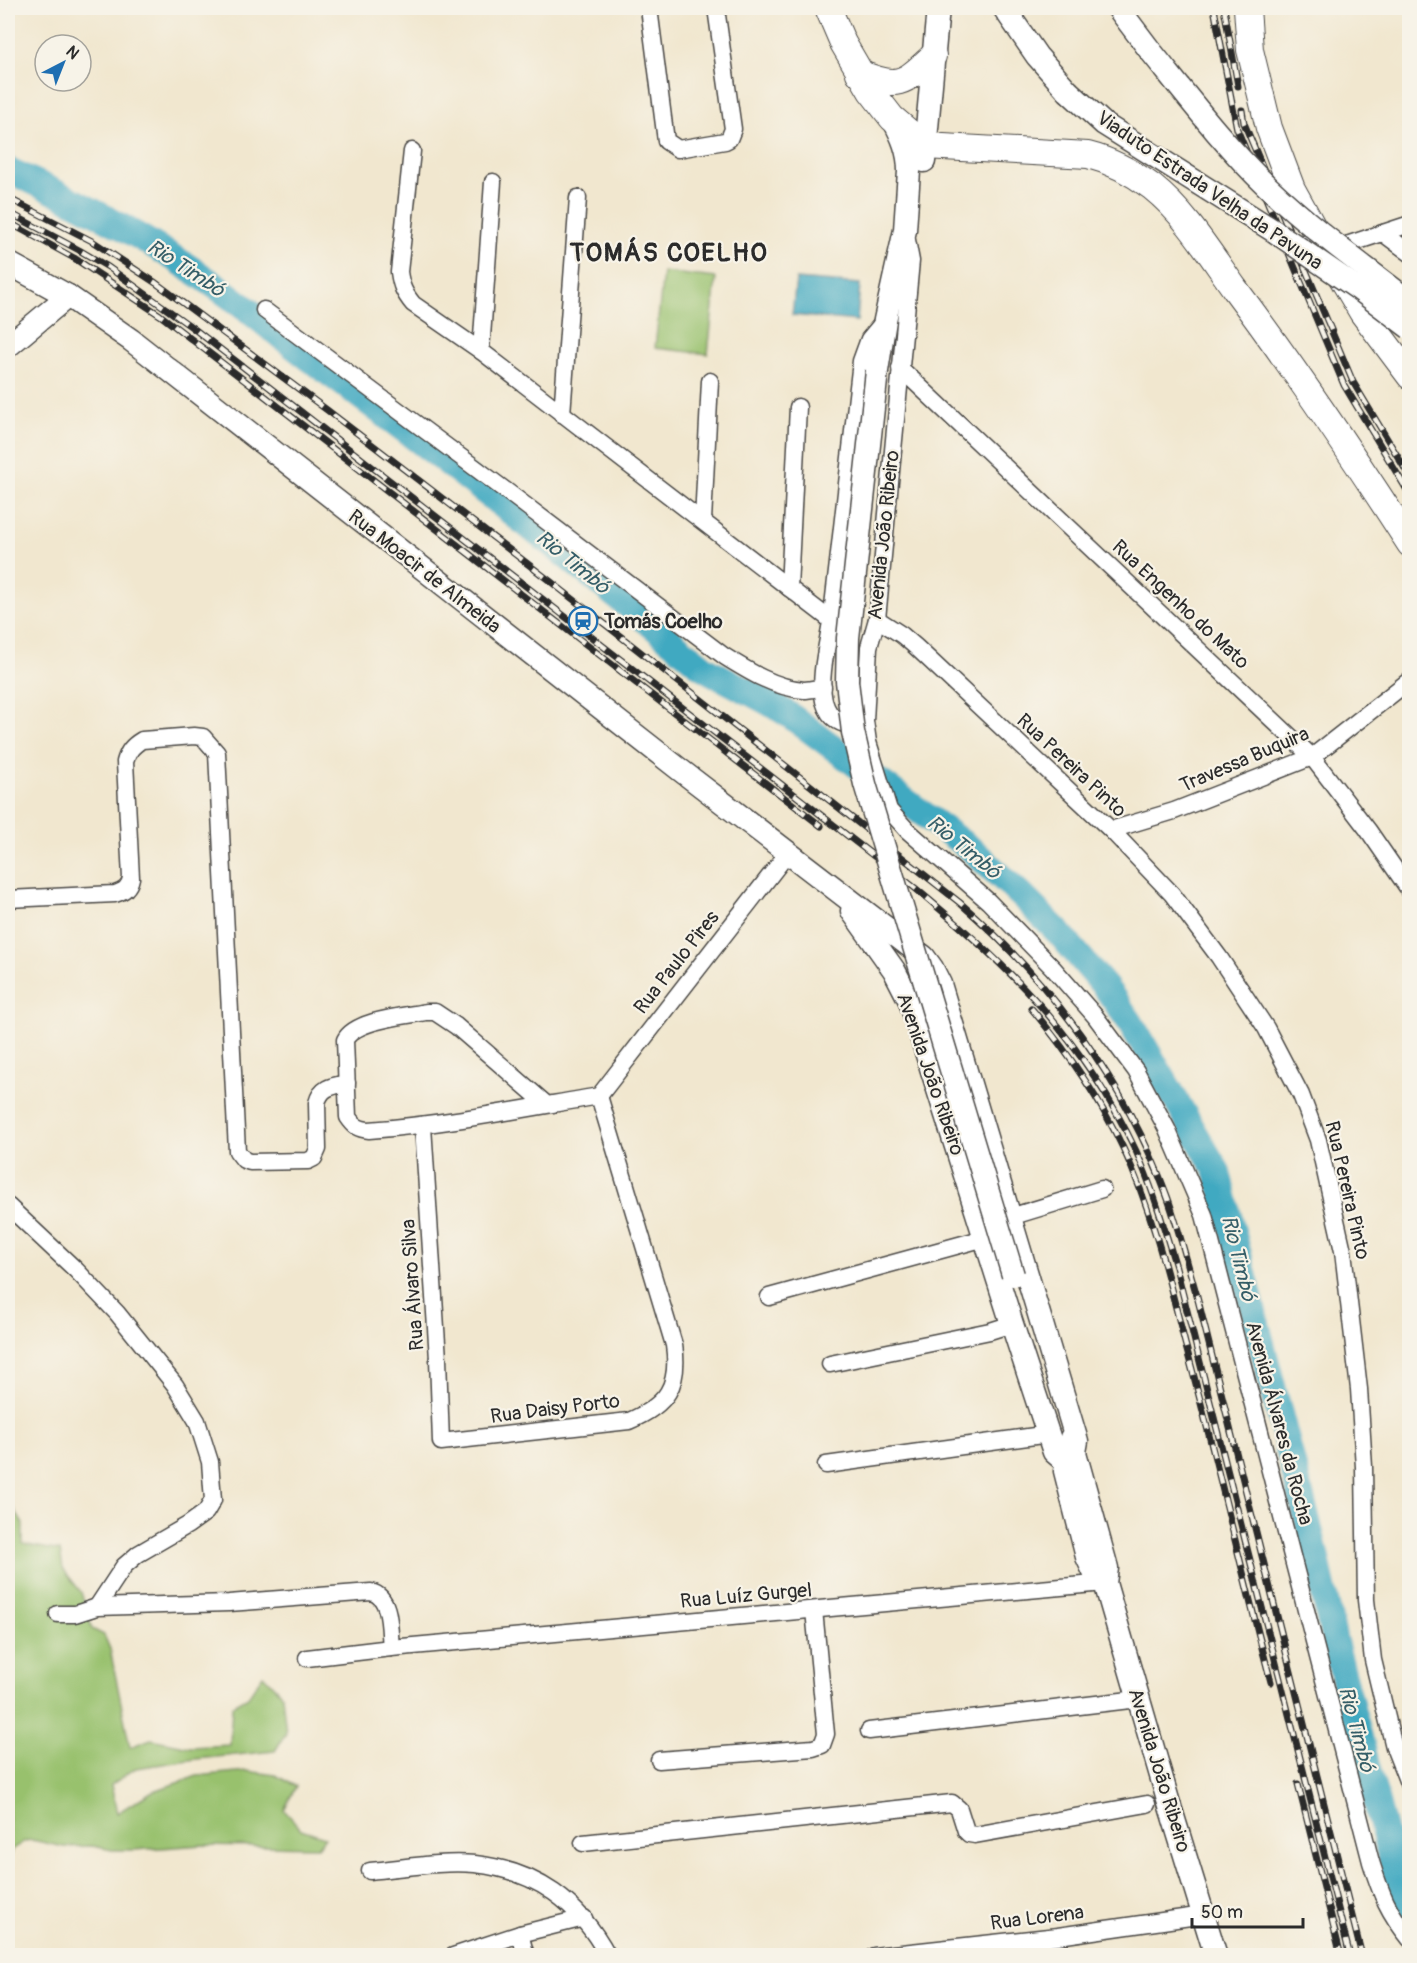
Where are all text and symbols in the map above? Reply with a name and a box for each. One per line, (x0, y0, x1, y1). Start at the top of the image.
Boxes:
north arrow (33, 33, 93, 93)
text: N (62, 42, 83, 64)
street label: Viaduto Estrada Velha da Pavuna (1092, 105, 1328, 276)
water label: Rio Timbó (142, 233, 231, 304)
district label: TOMÁS COELHO (569, 237, 768, 269)
street label: Avenida João Ribeiro (862, 449, 905, 621)
street label: Rua Moacir de Almeida (343, 504, 506, 639)
water label: Rio Timbó (530, 524, 616, 601)
street label: Rua Engenho do Mato (1107, 534, 1255, 675)
station icon: Tomás Coelho (567, 605, 599, 637)
place label: Tomás Coelho (603, 609, 723, 634)
street label: Rua Pereira Pinto (1011, 708, 1132, 823)
street label: Travessa Buquira (1176, 721, 1313, 798)
water label: Rio Timbó (921, 809, 1007, 886)
street label: Rua Paulo Pires (628, 906, 725, 1019)
street label: Avenida João Ribeiro (891, 990, 970, 1159)
street label: Rua Pereira Pinto (1319, 1118, 1376, 1262)
water label: Rio Timbó (1215, 1213, 1263, 1305)
street label: Rua Álvaro Silva (395, 1218, 430, 1352)
street label: Avenida Álvares da Rocha (1240, 1319, 1319, 1528)
street label: Rua Daisy Porto (489, 1388, 621, 1429)
street label: Rua Luíz Gurgel (679, 1577, 813, 1614)
water label: Rio Timbó (1332, 1684, 1381, 1776)
street label: Avenida João Ribeiro (1123, 1685, 1196, 1855)
scale bar (1192, 1891, 1303, 1929)
street label: Rua Lorena (989, 1899, 1085, 1936)
text: 50 m (1201, 1901, 1243, 1924)

